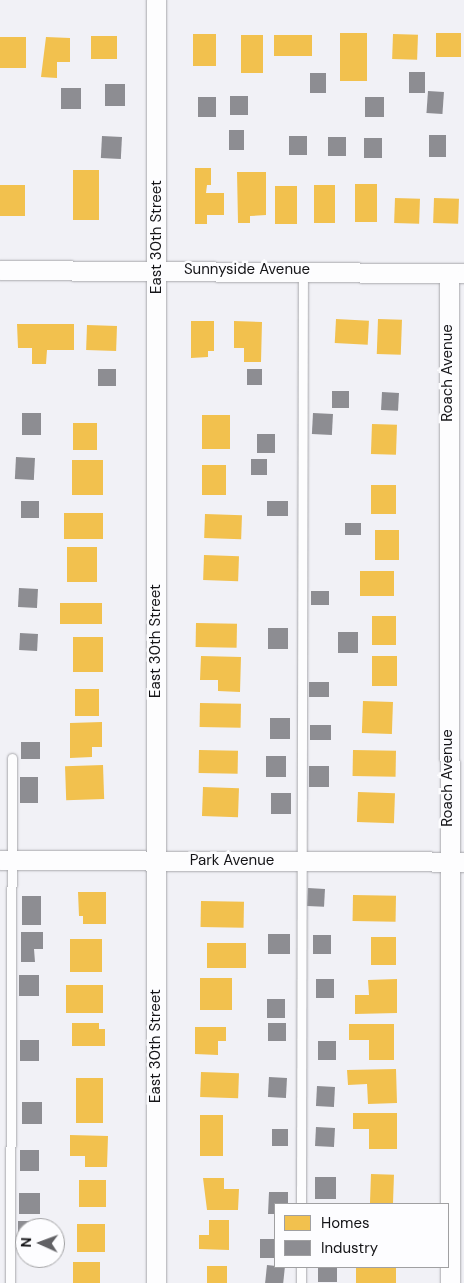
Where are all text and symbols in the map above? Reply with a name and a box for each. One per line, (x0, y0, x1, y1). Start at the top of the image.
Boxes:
street label: East 30th Street (148, 180, 166, 294)
street label: Sunnyside Avenue (184, 261, 310, 279)
street label: Roach Avenue (439, 324, 457, 422)
street label: East 30th Street (147, 584, 165, 698)
street label: Roach Avenue (439, 729, 457, 827)
street label: Park Avenue (190, 852, 274, 870)
street label: East 30th Street (147, 989, 165, 1103)
legend (274, 1203, 449, 1268)
text: Homes (321, 1213, 370, 1233)
north arrow (15, 1218, 65, 1268)
text: N (17, 1237, 35, 1248)
text: Industry (321, 1238, 378, 1258)

